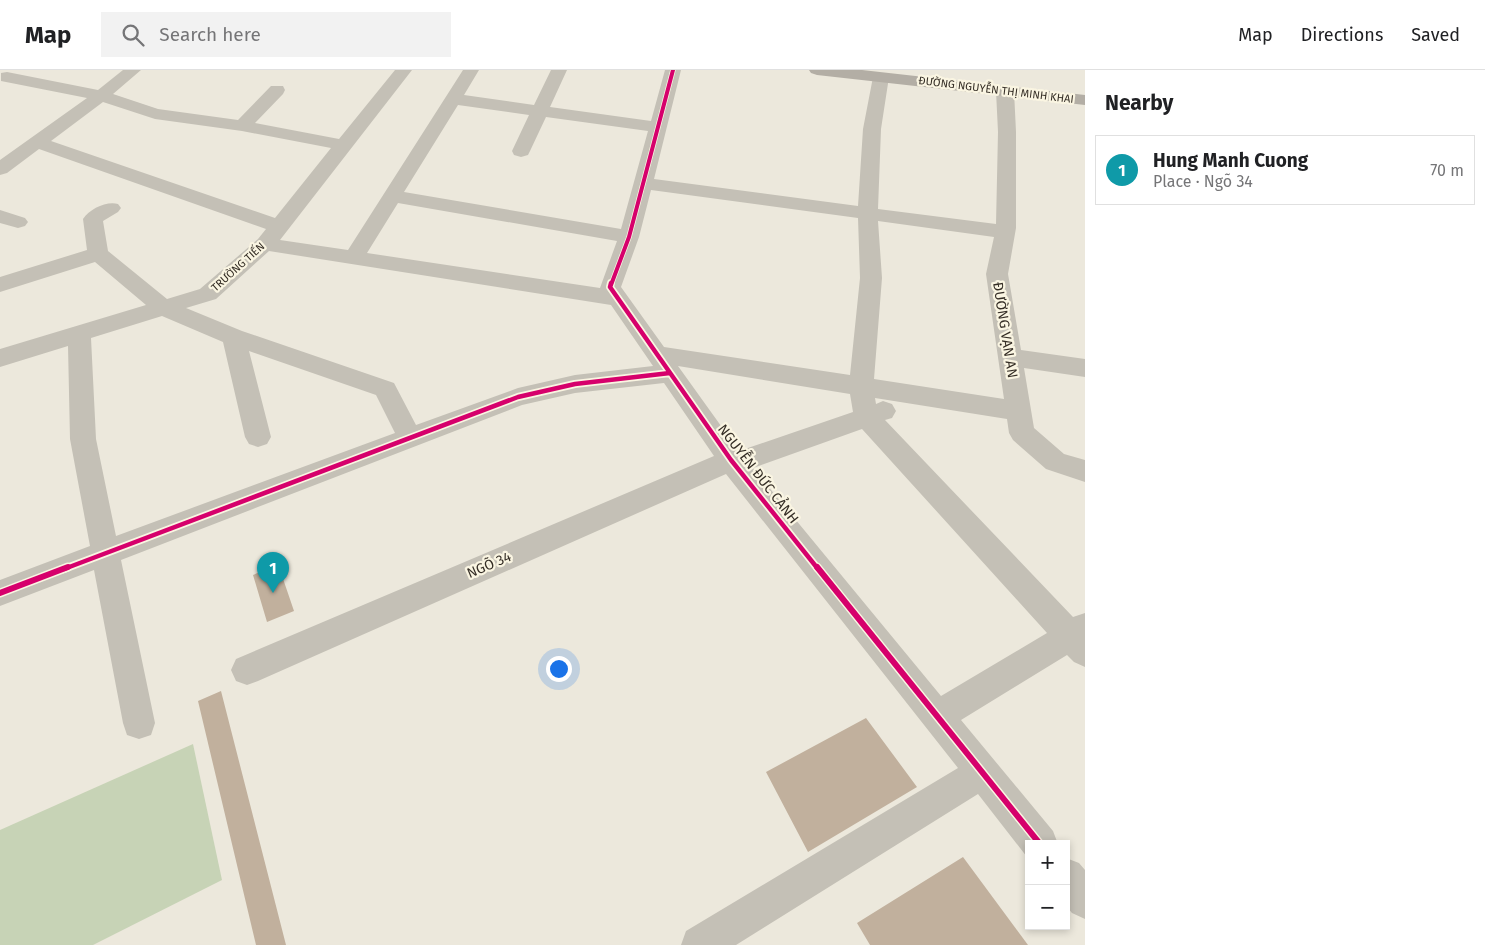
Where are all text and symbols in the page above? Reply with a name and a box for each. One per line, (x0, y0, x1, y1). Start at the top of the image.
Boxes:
search box (101, 12, 451, 57)
text: Map (25, 21, 71, 49)
icon: search (119, 21, 147, 49)
text: Search here (159, 23, 261, 46)
text: Map (1238, 24, 1273, 46)
text: Directions (1301, 24, 1383, 46)
text: Saved (1411, 24, 1460, 46)
street label: ĐƯỜNG NGUYỄN THỊ MINH KHAI (918, 73, 1075, 106)
text: Nearby (1105, 90, 1173, 116)
text: Hung Manh Cuong (1153, 149, 1308, 172)
text: 1 (1118, 161, 1126, 180)
text: 70 m (1430, 161, 1464, 180)
text: Place · Ngõ 34 (1153, 172, 1253, 191)
street label: TRƯỜNG TIẾN (207, 238, 267, 294)
street label: ĐƯỜNG VẠN AN (989, 281, 1022, 379)
street label: NGUYỄN ĐỨC CẢNH (714, 420, 804, 527)
street label: NGÕ 34 (464, 547, 514, 582)
pin: 1 (257, 552, 289, 593)
your location (546, 656, 572, 682)
map controls (1025, 840, 1070, 930)
button: + (1025, 840, 1070, 885)
button: − (1025, 885, 1070, 930)

